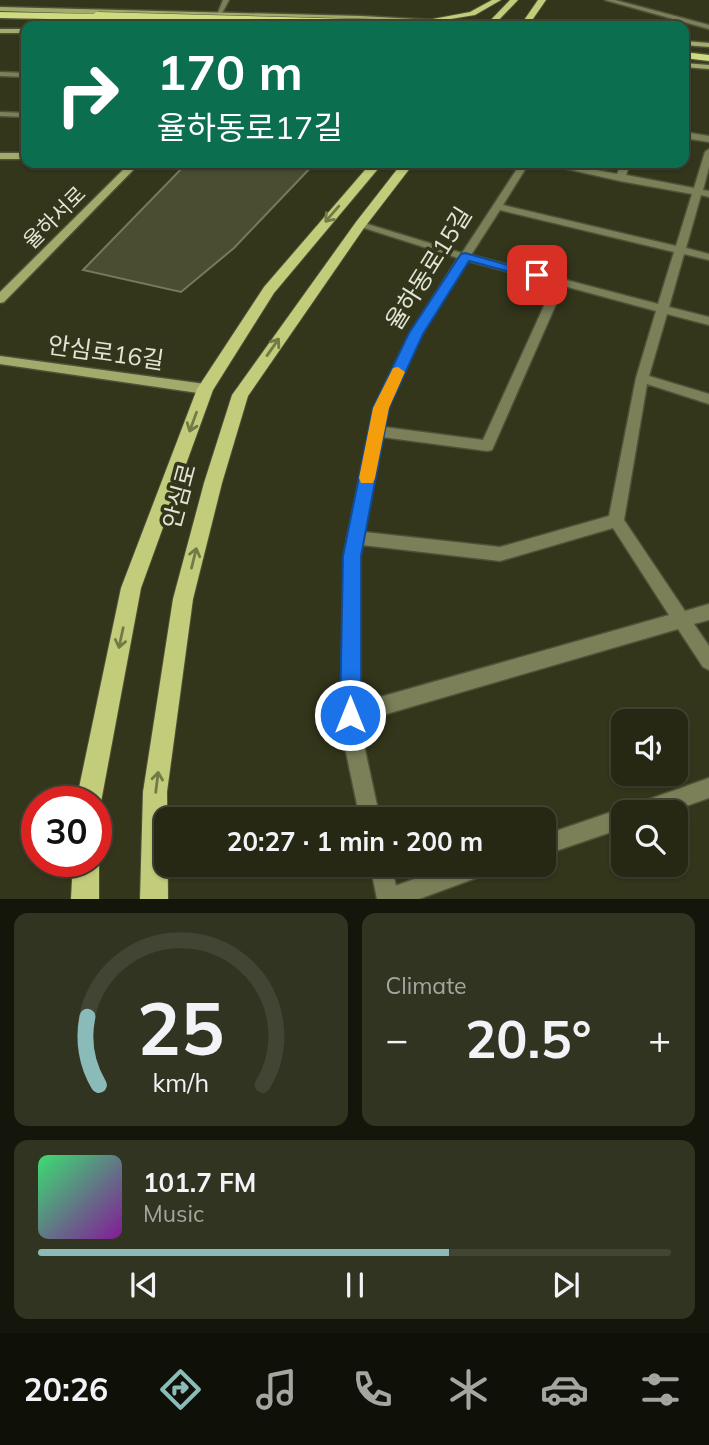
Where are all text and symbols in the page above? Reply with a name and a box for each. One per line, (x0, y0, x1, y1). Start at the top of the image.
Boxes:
text: 170 m (157, 41, 303, 102)
icon: right (42, 49, 133, 140)
text: 율하동로17길 (157, 107, 343, 147)
street label: 율하서로 (17, 180, 91, 254)
street label: 율하동로15길 (378, 201, 478, 335)
one-way arrow (324, 205, 340, 223)
pin (507, 245, 567, 305)
icon: arrive (518, 256, 556, 294)
street label: 안심로16길 (46, 329, 166, 375)
one-way arrow (266, 338, 281, 357)
one-way arrow (186, 411, 198, 433)
street label: 안심로 (156, 460, 202, 532)
one-way arrow (188, 547, 201, 569)
one-way arrow (114, 626, 128, 649)
position arrow (313, 678, 387, 752)
map controls (611, 709, 688, 877)
button: sound (611, 709, 688, 786)
one-way arrow (150, 771, 163, 794)
speed limit sign: 30 (21, 786, 112, 877)
button: search (611, 800, 688, 877)
text: 20:27 · 1 min · 200 m (227, 825, 483, 858)
text: Climate (386, 971, 467, 1000)
text: 25 (137, 983, 224, 1074)
text: 20.5° (465, 1006, 591, 1071)
text: − (386, 1015, 408, 1063)
text: + (648, 1015, 671, 1063)
text: km/h (152, 1067, 209, 1098)
text: 101.7 FM (143, 1166, 256, 1199)
text: Music (143, 1199, 204, 1228)
icon: previous (125, 1266, 163, 1304)
icon: pause (336, 1266, 374, 1304)
icon: next (547, 1266, 585, 1304)
icon: directions (156, 1365, 205, 1414)
icon: music (252, 1365, 301, 1414)
icon: phone (348, 1365, 397, 1414)
icon: climate (444, 1365, 493, 1414)
icon: car (540, 1365, 589, 1414)
icon: filters (636, 1365, 685, 1414)
text: 20:26 (24, 1369, 108, 1409)

